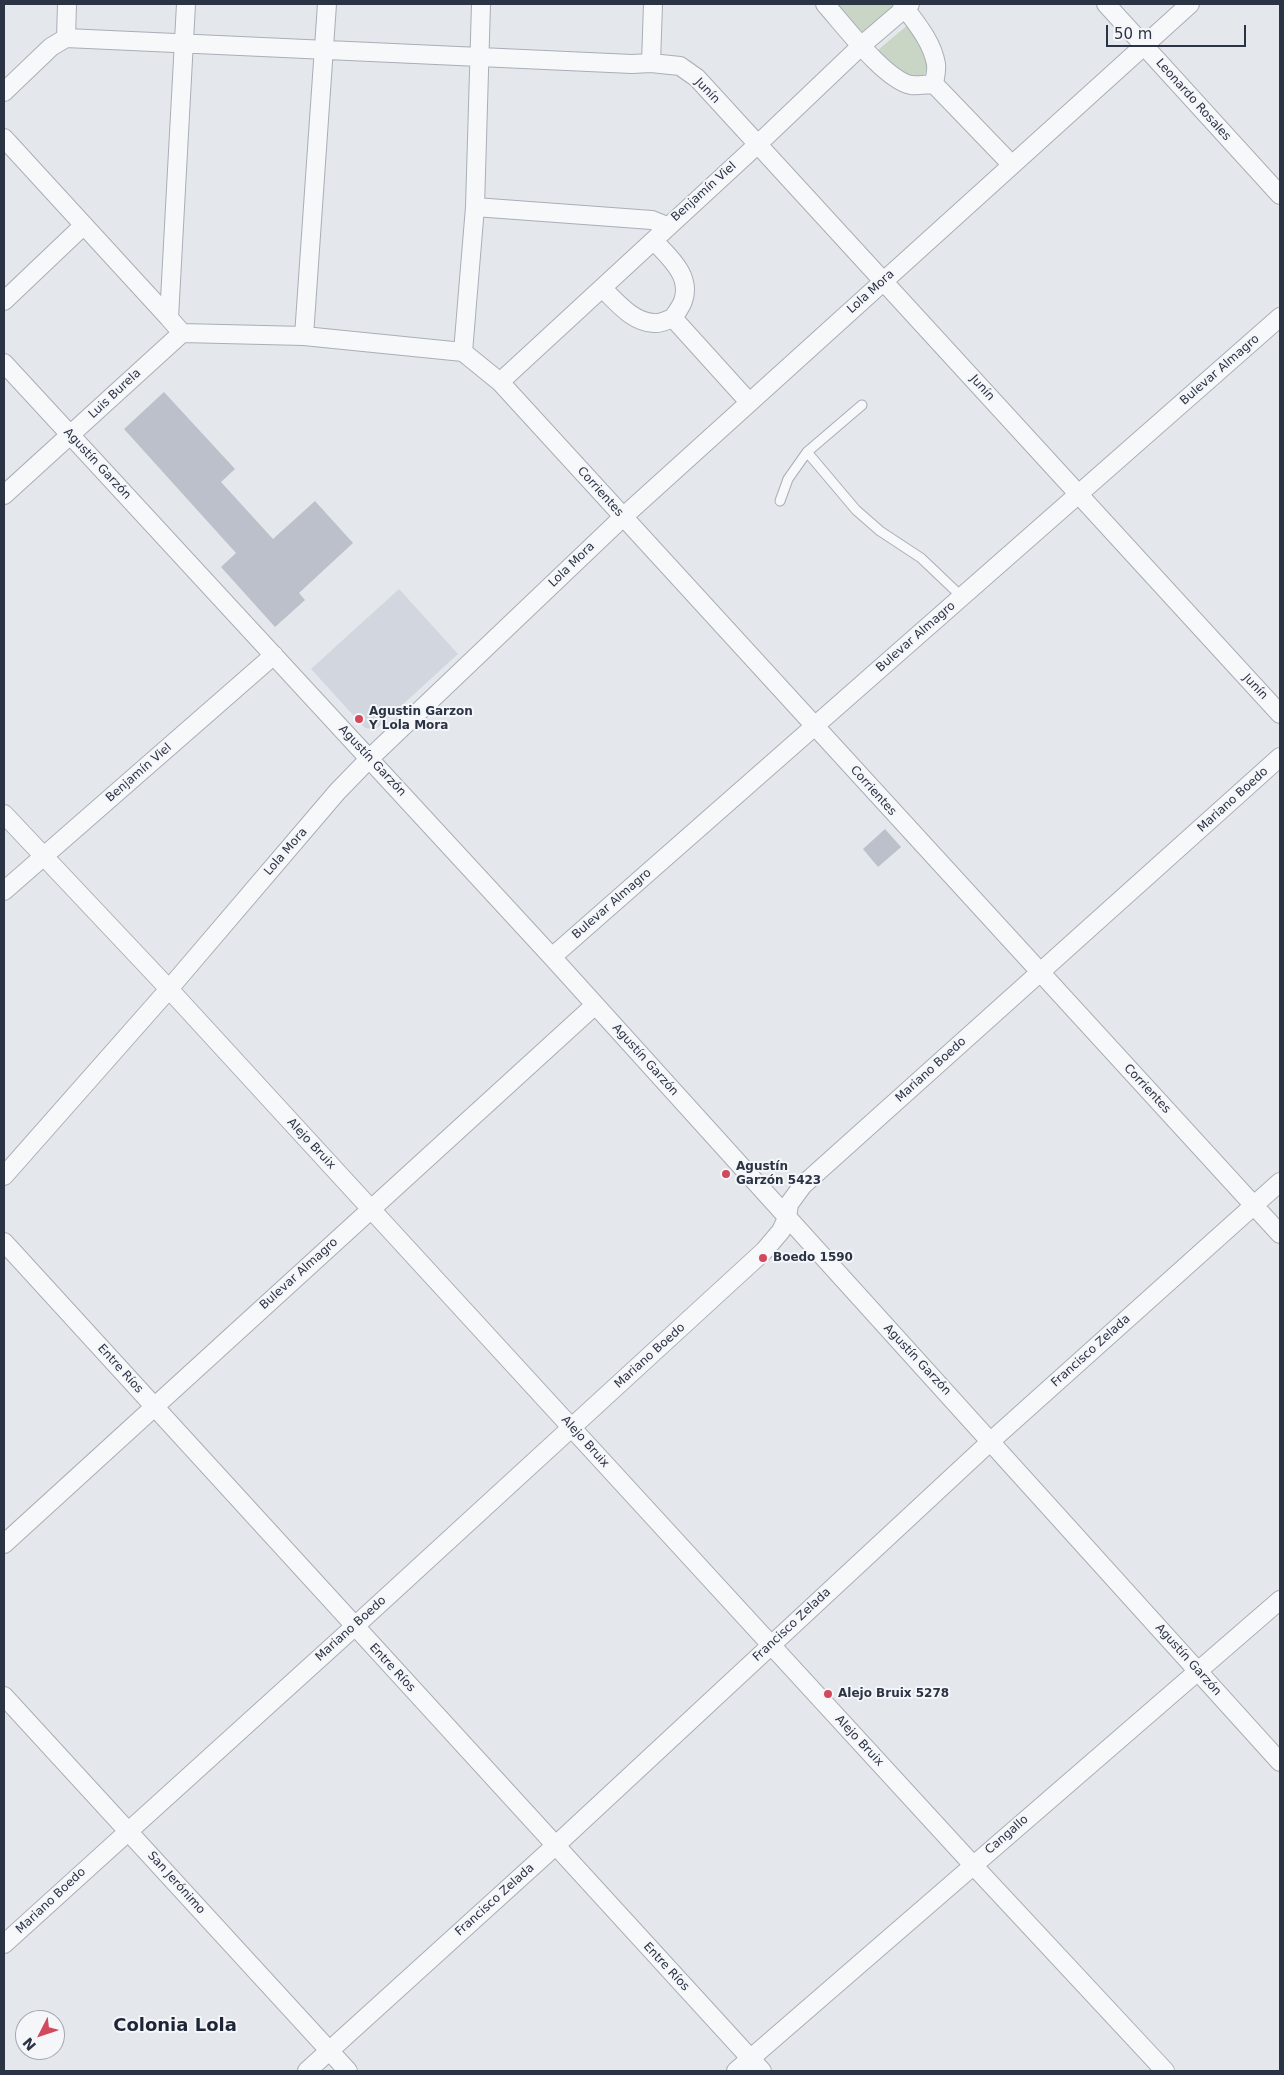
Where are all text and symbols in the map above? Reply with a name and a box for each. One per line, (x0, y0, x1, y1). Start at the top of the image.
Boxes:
scale bar (1109, 15, 1249, 47)
text: 50 m (1114, 25, 1152, 43)
street label: Leonardo Rosales (1152, 56, 1234, 144)
street label: Junín (692, 75, 722, 107)
street label: Benjamín Viel (669, 159, 739, 225)
street label: Lola Mora (845, 267, 897, 317)
street label: Bulevar Almagro (1178, 332, 1262, 408)
street label: Luis Burela (86, 366, 144, 422)
street label: Junín (967, 372, 997, 404)
street label: Agustín Garzón (60, 425, 134, 503)
street label: Corrientes (574, 464, 626, 520)
street label: Lola Mora (546, 540, 598, 590)
street label: Bulevar Almagro (874, 599, 958, 675)
street label: Junín (1240, 671, 1270, 703)
place label: Agustin Garzon Y Lola Mora (369, 705, 473, 733)
marker: Agustin Garzon Y Lola Mora (353, 713, 365, 725)
street label: Agustín Garzón (335, 722, 409, 800)
street label: Benjamín Viel (103, 741, 175, 805)
street label: Corrientes (847, 763, 899, 819)
street label: Mariano Boedo (1195, 765, 1271, 835)
street label: Lola Mora (261, 825, 311, 879)
street label: Bulevar Almagro (570, 866, 654, 942)
street label: Agustín Garzón (609, 1021, 681, 1099)
street label: Mariano Boedo (893, 1035, 969, 1105)
street label: Corrientes (1121, 1061, 1173, 1117)
street label: Alejo Bruix (284, 1115, 338, 1173)
place label: Agustín Garzón 5423 (736, 1160, 821, 1188)
marker: Agustín Garzón 5423 (720, 1168, 732, 1180)
street label: Bulevar Almagro (257, 1235, 341, 1313)
place label: Boedo 1590 (773, 1251, 853, 1265)
marker: Boedo 1590 (757, 1252, 769, 1264)
street label: Francisco Zelada (1049, 1312, 1133, 1390)
street label: Mariano Boedo (612, 1321, 688, 1391)
street label: Agustín Garzón (880, 1321, 954, 1399)
street label: Entre Ríos (94, 1342, 146, 1396)
street label: Alejo Bruix (558, 1413, 612, 1471)
street label: Francisco Zelada (750, 1585, 834, 1665)
street label: Mariano Boedo (313, 1594, 389, 1664)
street label: Agustín Garzón (1152, 1621, 1224, 1699)
street label: Entre Ríos (366, 1641, 418, 1695)
place label: Alejo Bruix 5278 (838, 1687, 949, 1701)
marker: Alejo Bruix 5278 (822, 1688, 834, 1700)
street label: Alejo Bruix (832, 1712, 886, 1770)
street label: Cangallo (983, 1812, 1031, 1858)
street label: San Jerónimo (144, 1849, 208, 1917)
street label: Francisco Zelada (453, 1861, 537, 1939)
street label: Mariano Boedo (13, 1865, 89, 1937)
street label: Entre Ríos (640, 1940, 692, 1994)
north arrow (15, 2010, 65, 2060)
district label: Colonia Lola (113, 2015, 237, 2037)
text: N (20, 2035, 39, 2054)

